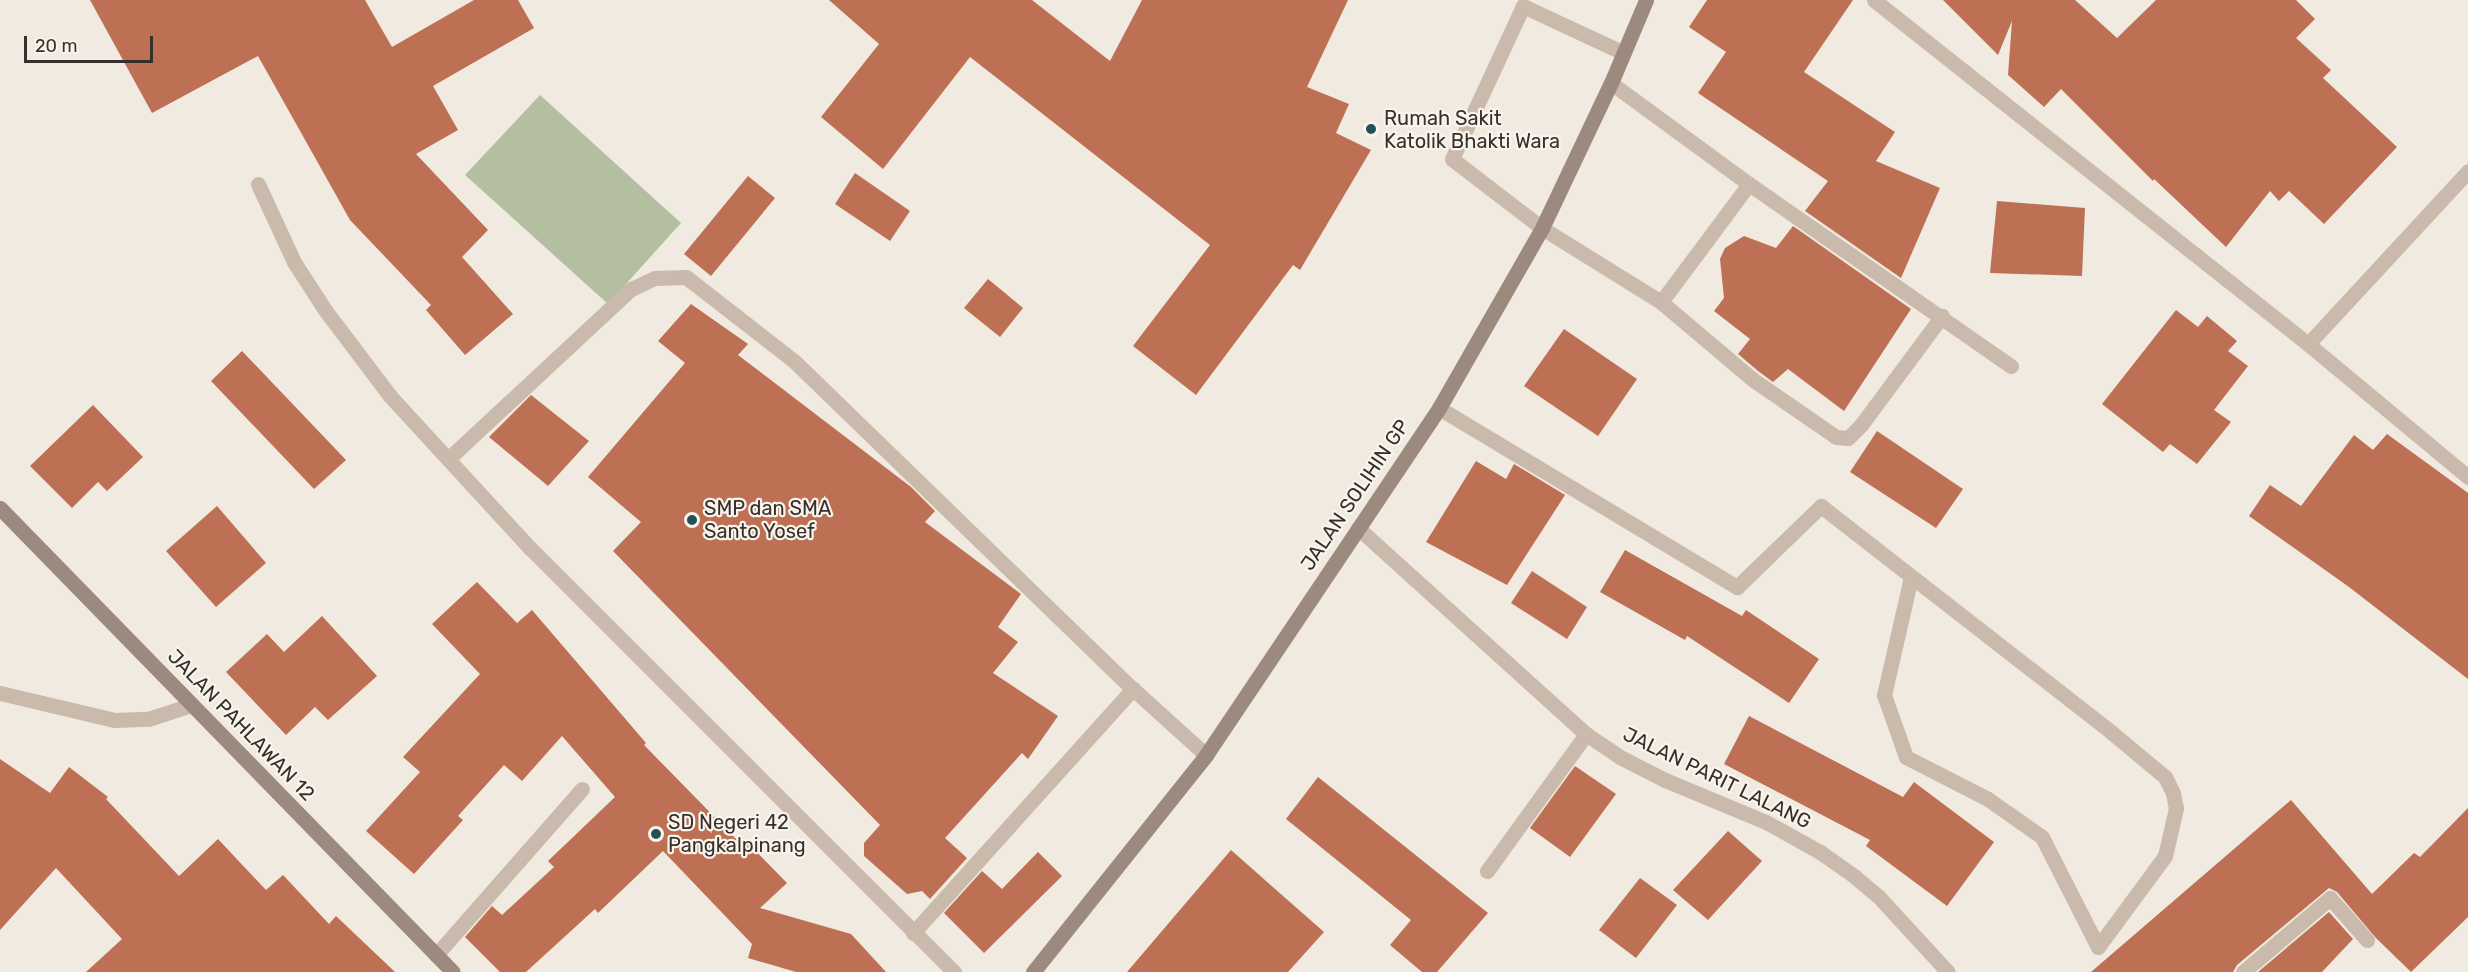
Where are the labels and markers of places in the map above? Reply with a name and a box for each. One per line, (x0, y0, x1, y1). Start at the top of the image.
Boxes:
place label: Rumah Sakit Katolik Bhakti Wara (1384, 106, 1561, 153)
marker: Rumah Sakit Katolik Bhakti Wara (1362, 120, 1380, 138)
place label: SMP dan SMA Santo Yosef (704, 496, 832, 543)
marker: SMP dan SMA Santo Yosef (685, 513, 699, 527)
place label: SD Negeri 42 Pangkalpinang (668, 810, 806, 857)
marker: SD Negeri 42 Pangkalpinang (649, 827, 663, 841)

